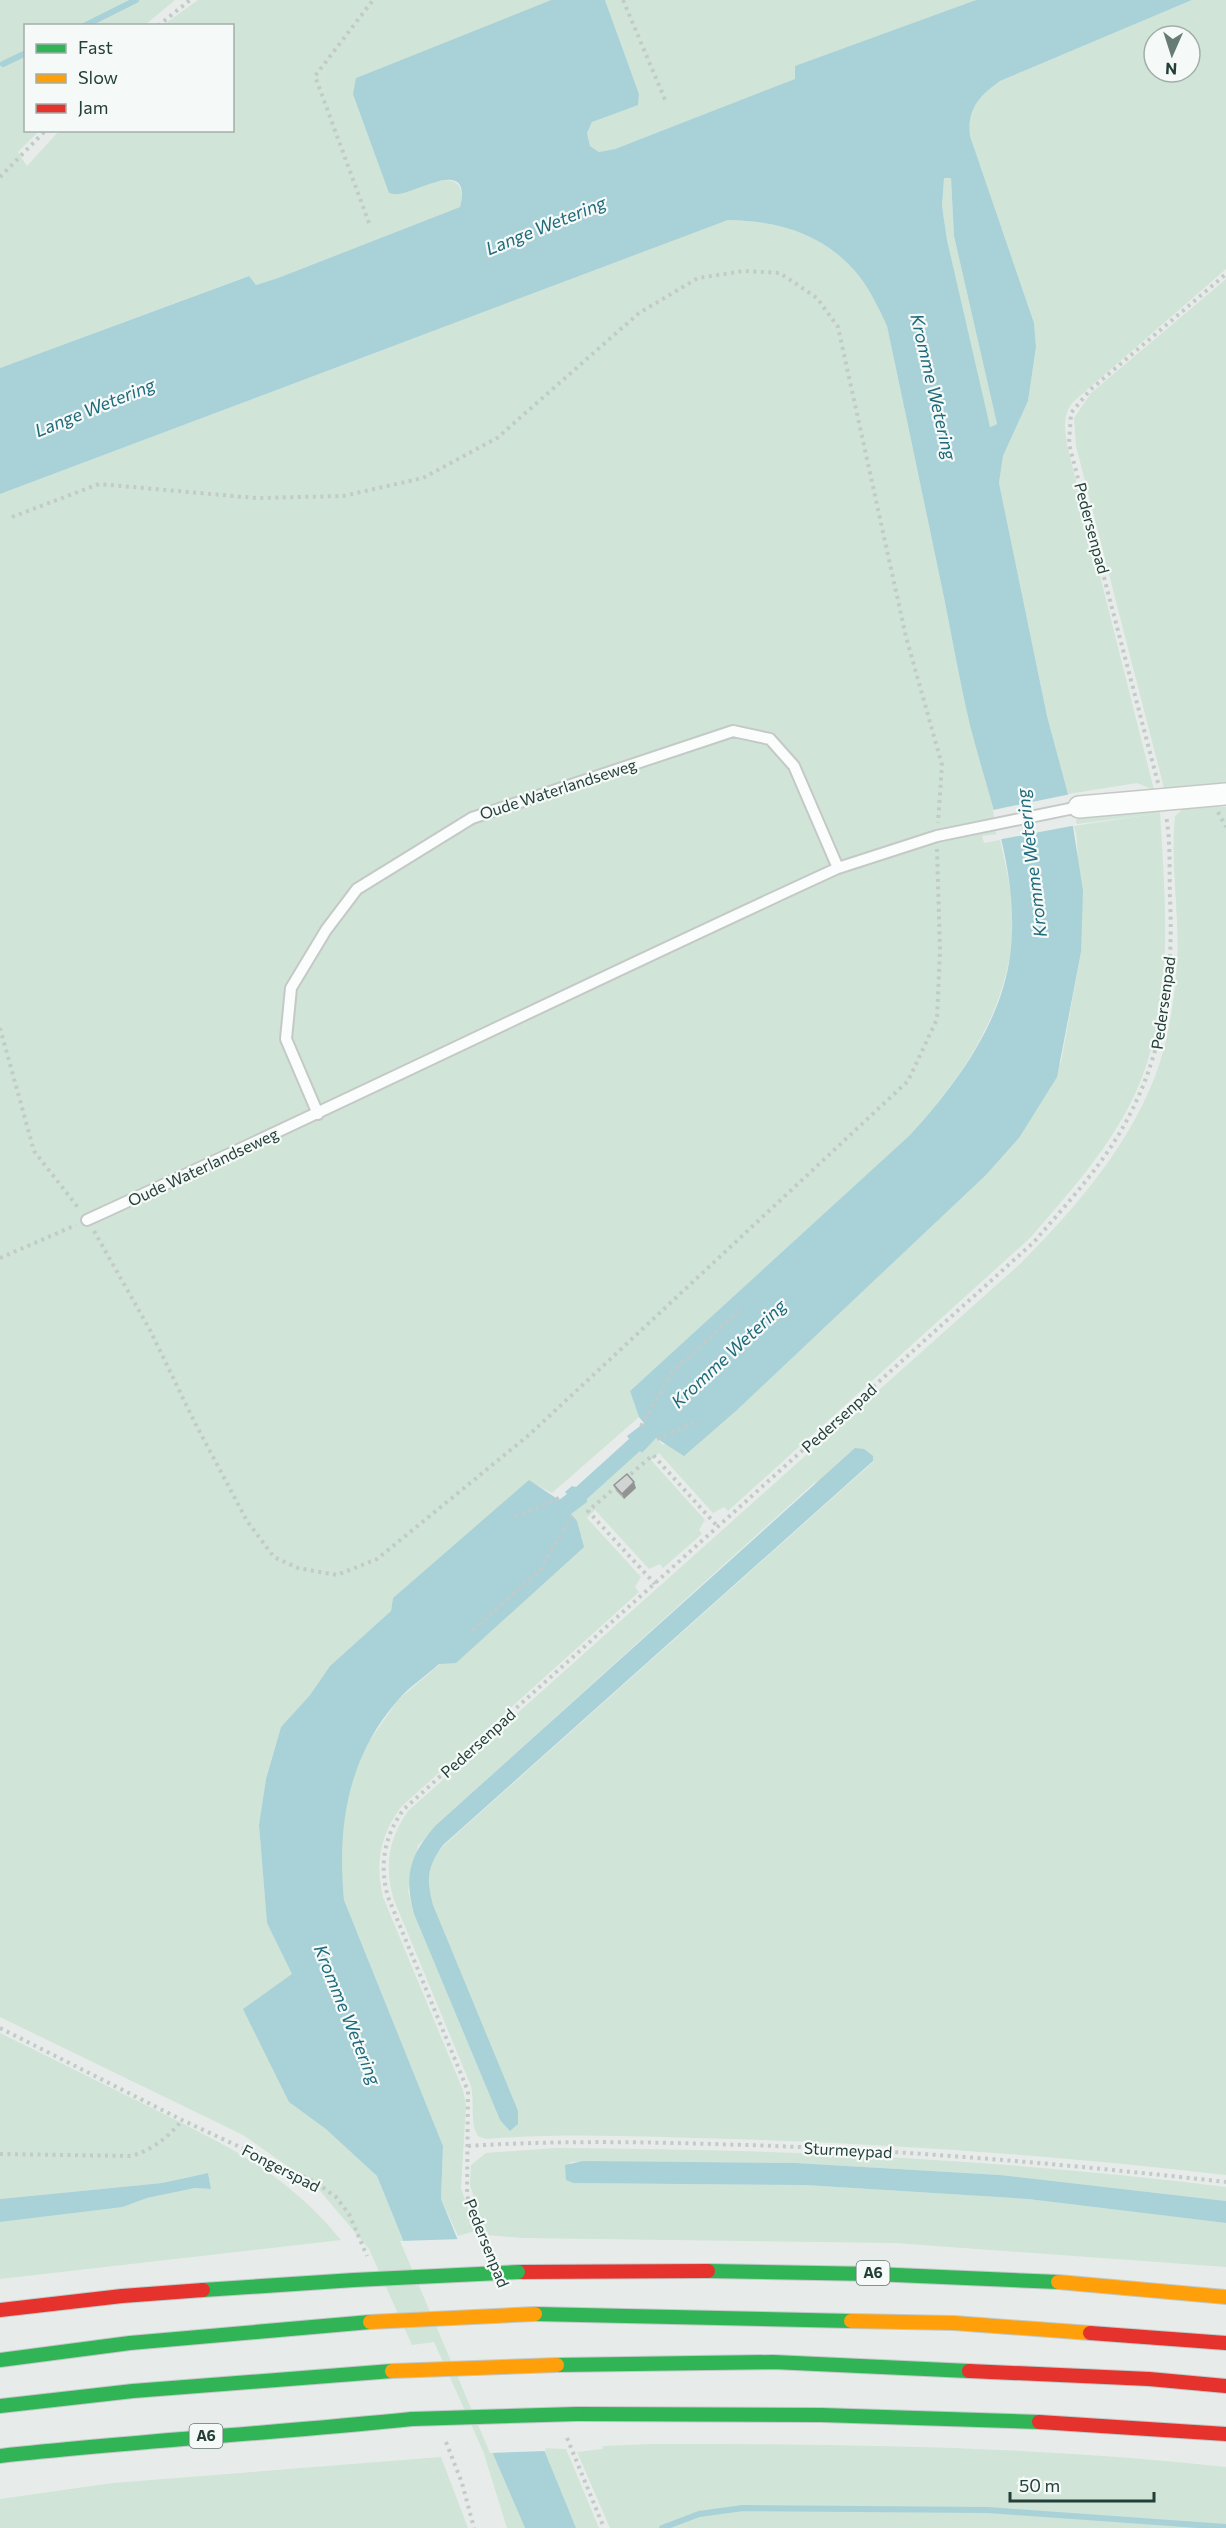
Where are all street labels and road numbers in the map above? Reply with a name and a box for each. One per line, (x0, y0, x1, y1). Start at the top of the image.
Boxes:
street label: Pedersenpad (1071, 480, 1114, 576)
street label: Oude Waterlandseweg (477, 754, 639, 823)
street label: Pedersenpad (1147, 955, 1178, 1051)
street label: Oude Waterlandseweg (125, 1123, 281, 1210)
street label: Pedersenpad (797, 1379, 880, 1456)
street label: Pedersenpad (436, 1704, 519, 1781)
street label: Sturmeypad (803, 2138, 893, 2161)
street label: Fongerspad (239, 2140, 323, 2195)
street label: Pedersenpad (461, 2196, 514, 2290)
road number: A6 (856, 2261, 890, 2285)
road number: A6 (190, 2424, 222, 2448)

